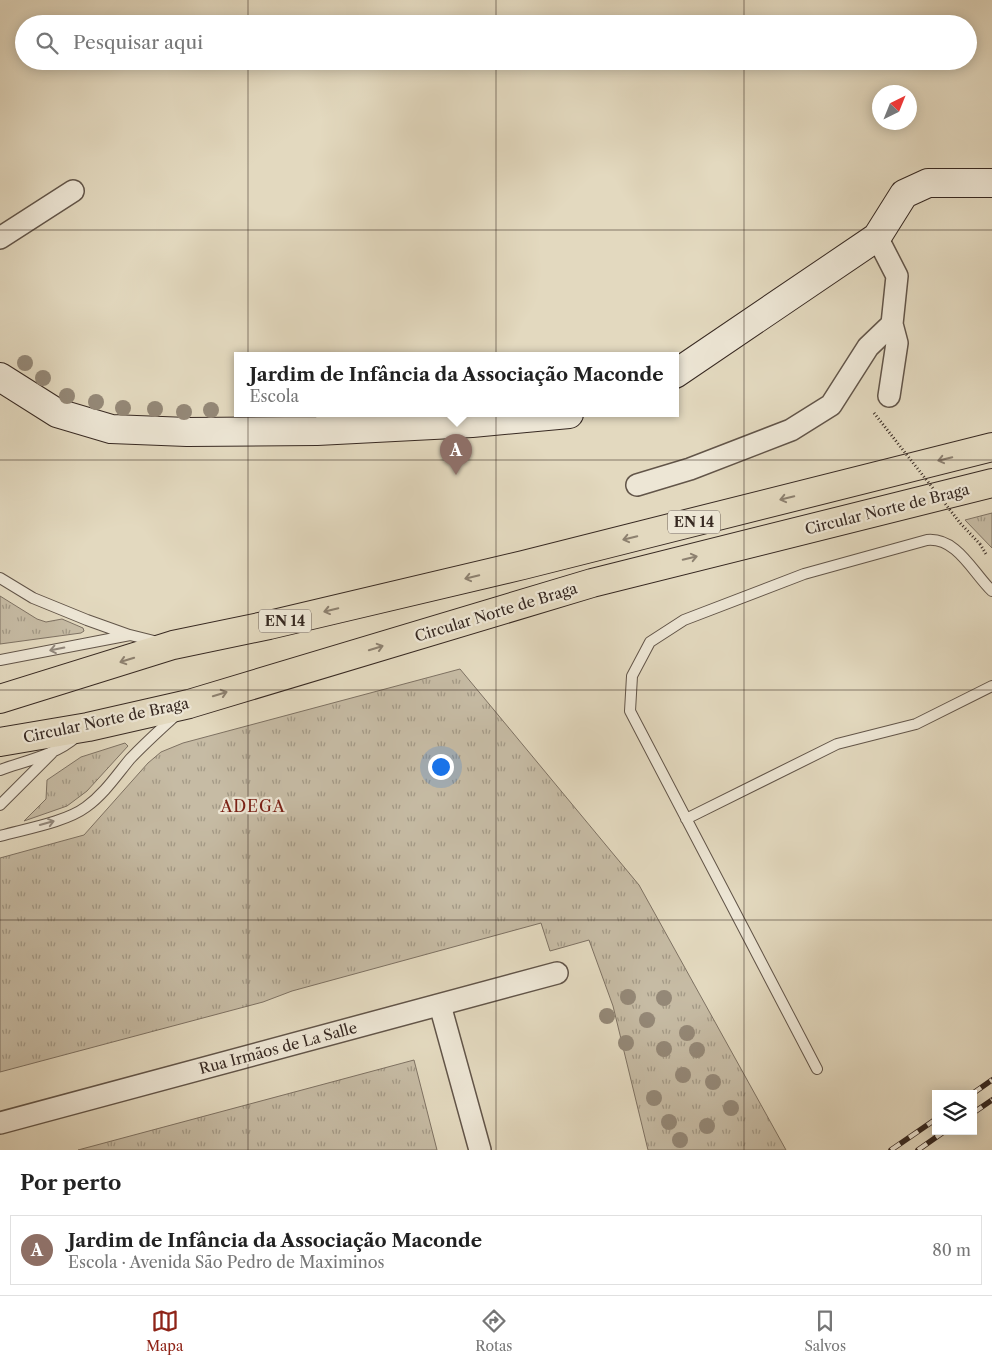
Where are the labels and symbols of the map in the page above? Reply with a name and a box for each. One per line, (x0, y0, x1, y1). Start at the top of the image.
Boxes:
north arrow (872, 85, 917, 130)
pin: A (440, 434, 472, 475)
one-way arrow (937, 455, 953, 464)
street label: Circular Norte de Braga (803, 479, 971, 539)
one-way arrow (780, 494, 796, 504)
road number: EN 14 (668, 511, 720, 534)
one-way arrow (622, 534, 638, 543)
one-way arrow (682, 553, 698, 562)
one-way arrow (464, 573, 480, 582)
street label: Circular Norte de Braga (412, 578, 580, 646)
one-way arrow (324, 606, 340, 615)
road number: EN 14 (259, 610, 311, 632)
one-way arrow (367, 642, 383, 652)
one-way arrow (49, 645, 65, 655)
one-way arrow (119, 655, 135, 665)
one-way arrow (211, 689, 227, 699)
street label: Circular Norte de Braga (21, 693, 191, 747)
your location (428, 754, 454, 780)
district label: ADEGA (219, 796, 286, 816)
one-way arrow (38, 817, 54, 827)
street label: Rua Irmãos de La Salle (197, 1018, 359, 1078)

